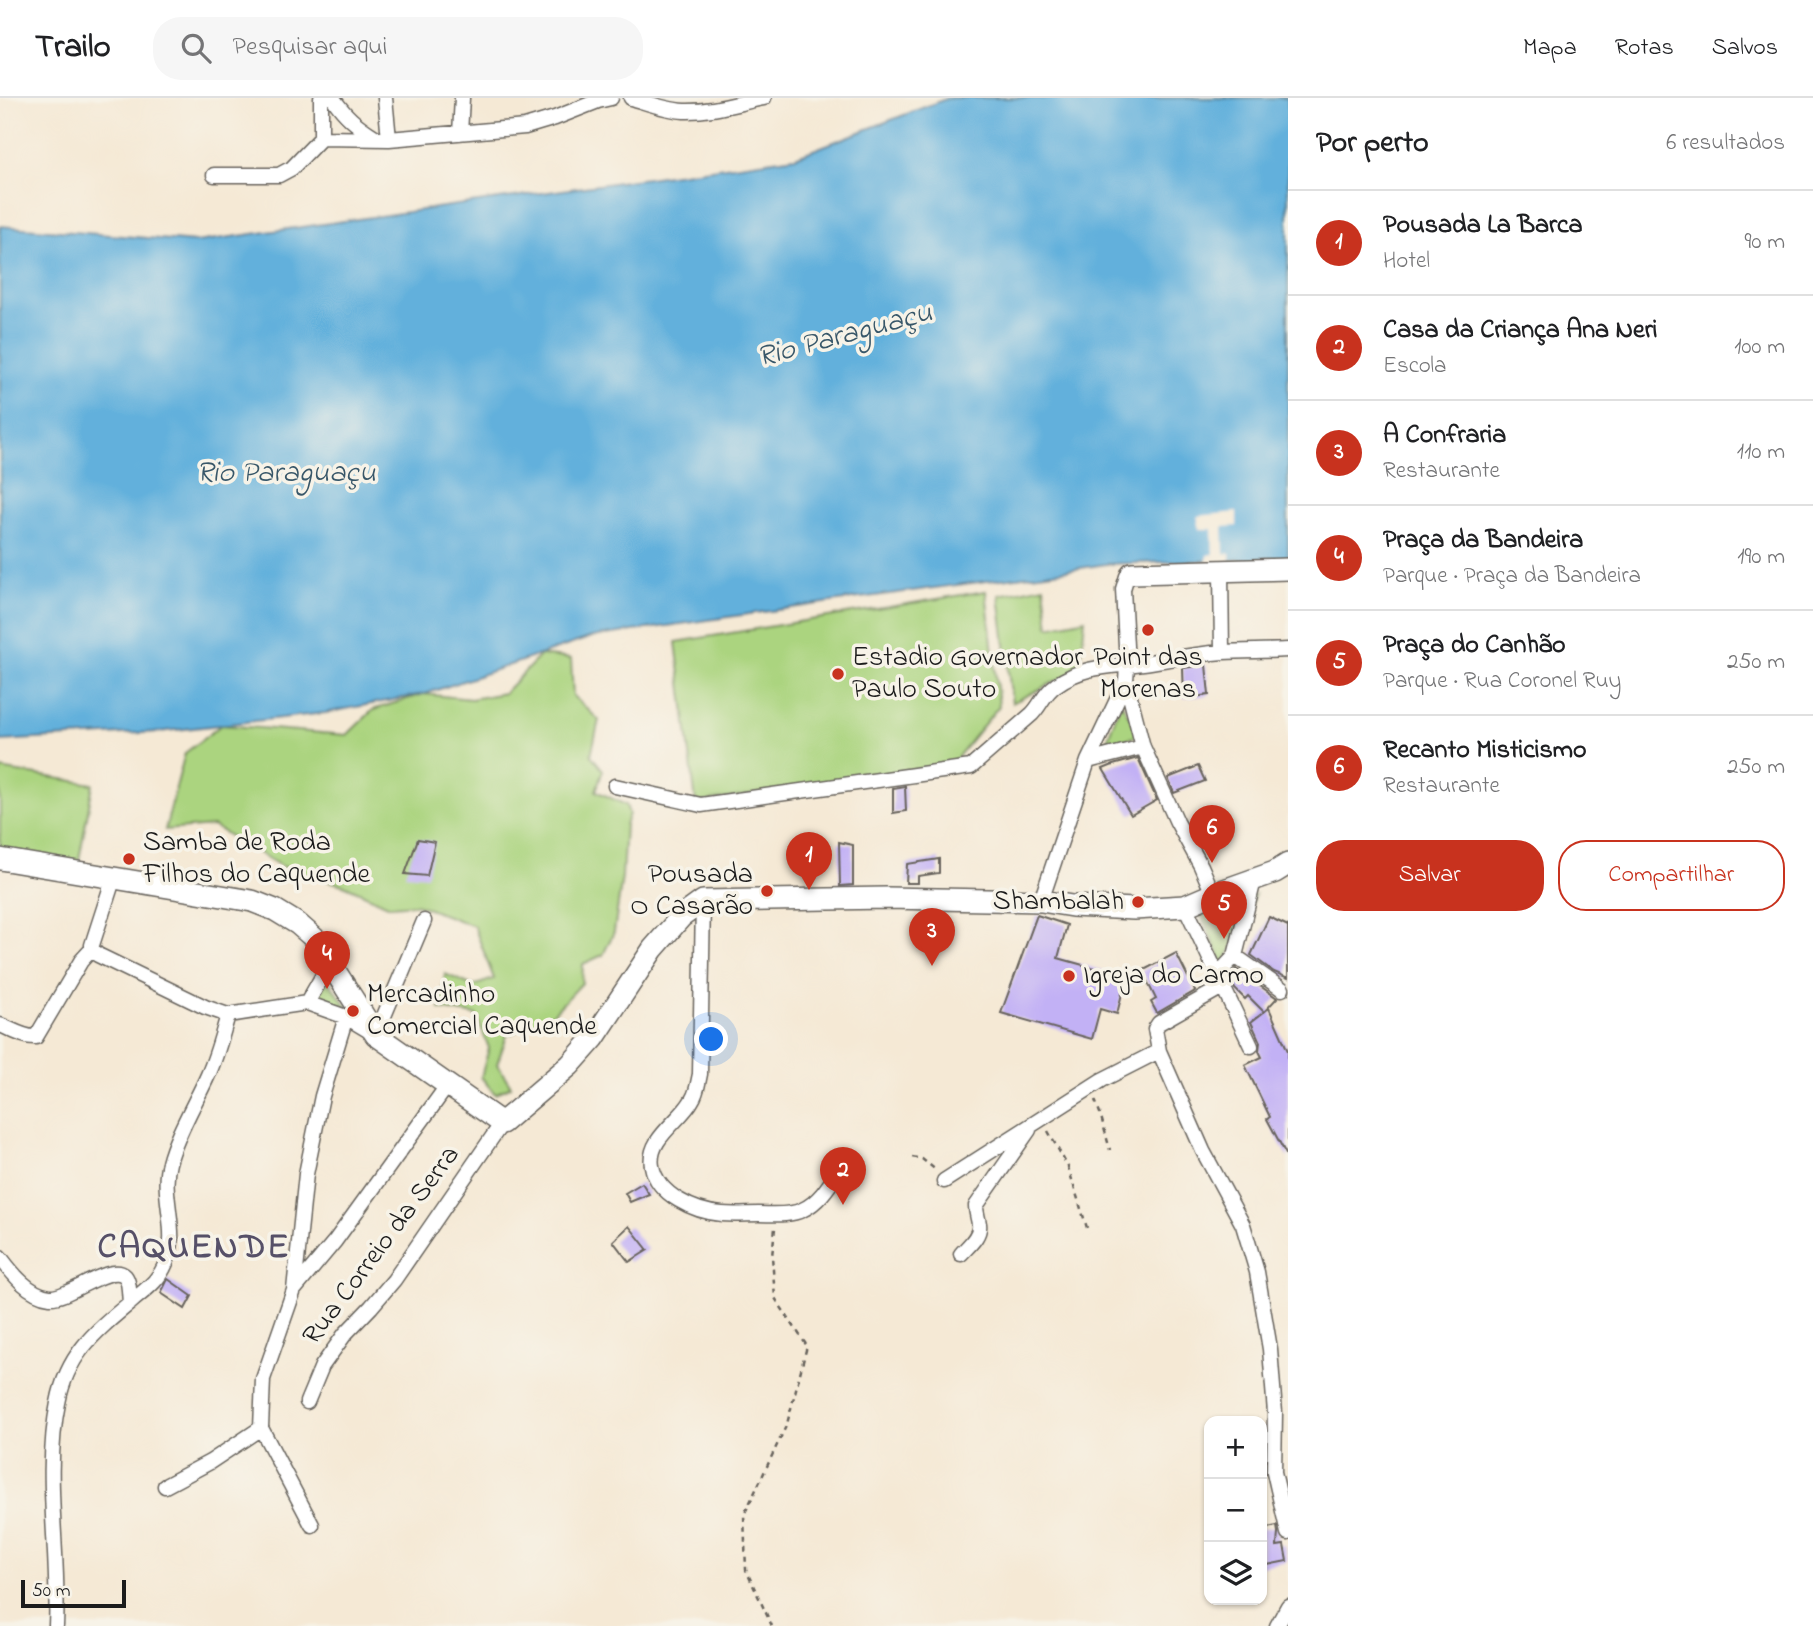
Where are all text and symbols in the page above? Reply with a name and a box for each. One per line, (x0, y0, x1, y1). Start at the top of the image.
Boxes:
search box (153, 17, 643, 80)
text: Trailo (35, 24, 111, 72)
icon: search (177, 29, 215, 67)
text: Pesquisar aqui (233, 29, 387, 67)
text: Mapa (1523, 31, 1577, 66)
text: Rotas (1615, 31, 1674, 66)
text: Salvos (1712, 31, 1778, 66)
text: Por perto (1316, 122, 1429, 166)
text: 6 resultados (1666, 127, 1785, 160)
text: Pousada La Barca (1383, 207, 1583, 245)
text: 1 (1335, 226, 1343, 259)
text: 90 m (1745, 226, 1785, 259)
text: Hotel (1383, 245, 1430, 278)
water label: Rio Paraguaçu (753, 292, 937, 380)
text: Casa da Criança Ana Neri (1383, 312, 1658, 350)
text: 2 (1333, 331, 1345, 364)
text: 100 m (1734, 331, 1785, 364)
text: Escola (1383, 350, 1446, 383)
text: A Confraria (1383, 417, 1506, 455)
text: 3 (1334, 436, 1344, 469)
text: 110 m (1737, 436, 1785, 469)
water label: Rio Paraguaçu (196, 452, 376, 496)
text: Restaurante (1383, 455, 1500, 488)
text: Praça da Bandeira (1383, 522, 1583, 560)
text: 4 (1334, 541, 1344, 574)
text: 190 m (1737, 541, 1785, 574)
text: Parque · Praça da Bandeira (1383, 560, 1641, 593)
marker: Point das Morenas (1140, 622, 1156, 638)
text: Praça do Canhão (1383, 627, 1565, 665)
place label: Estadio Governador Paulo Souto (852, 638, 1083, 711)
place label: Point das Morenas (1093, 638, 1203, 711)
text: 5 (1332, 646, 1346, 679)
text: 250 m (1727, 646, 1785, 679)
text: Parque · Rua Coronel Ruy (1383, 665, 1621, 698)
marker: Estadio Governador Paulo Souto (830, 666, 846, 682)
text: Recanto Misticismo (1383, 732, 1586, 770)
text: 6 (1334, 751, 1344, 784)
text: 250 m (1727, 751, 1785, 784)
text: Restaurante (1383, 770, 1500, 803)
pin: 6 (1189, 805, 1235, 863)
place label: Samba de Roda Filhos do Caquende (142, 823, 370, 896)
pin: 1 (786, 832, 832, 890)
button: Salvar (1316, 840, 1544, 911)
button: Compartilhar (1558, 840, 1785, 911)
marker: Samba de Roda Filhos do Caquende (121, 851, 137, 867)
place label: Pousada O Casarão (630, 855, 753, 928)
pin: 5 (1201, 881, 1247, 939)
place label: Shambalah (993, 882, 1124, 923)
marker: Pousada O Casarão (759, 883, 775, 899)
marker: Shambalah (1130, 894, 1146, 910)
pin: 3 (909, 908, 955, 966)
pin: 4 (304, 931, 350, 989)
place label: Igreja do Carmo (1083, 956, 1264, 997)
marker: Igreja do Carmo (1061, 968, 1077, 984)
place label: Mercadinho Comercial Caquende (367, 975, 597, 1048)
marker: Mercadinho Comercial Caquende (345, 1003, 361, 1019)
your location (694, 1022, 728, 1056)
street label: Rua Correio da Serra (293, 1137, 471, 1355)
pin: 2 (820, 1147, 866, 1205)
district label: CAQUENDE (97, 1223, 291, 1274)
map controls (1204, 1416, 1267, 1605)
button: + (1204, 1416, 1267, 1479)
button: − (1204, 1479, 1267, 1542)
button: layers (1204, 1542, 1267, 1605)
scale bar (21, 1577, 126, 1609)
text: 50 m (32, 1578, 71, 1605)

